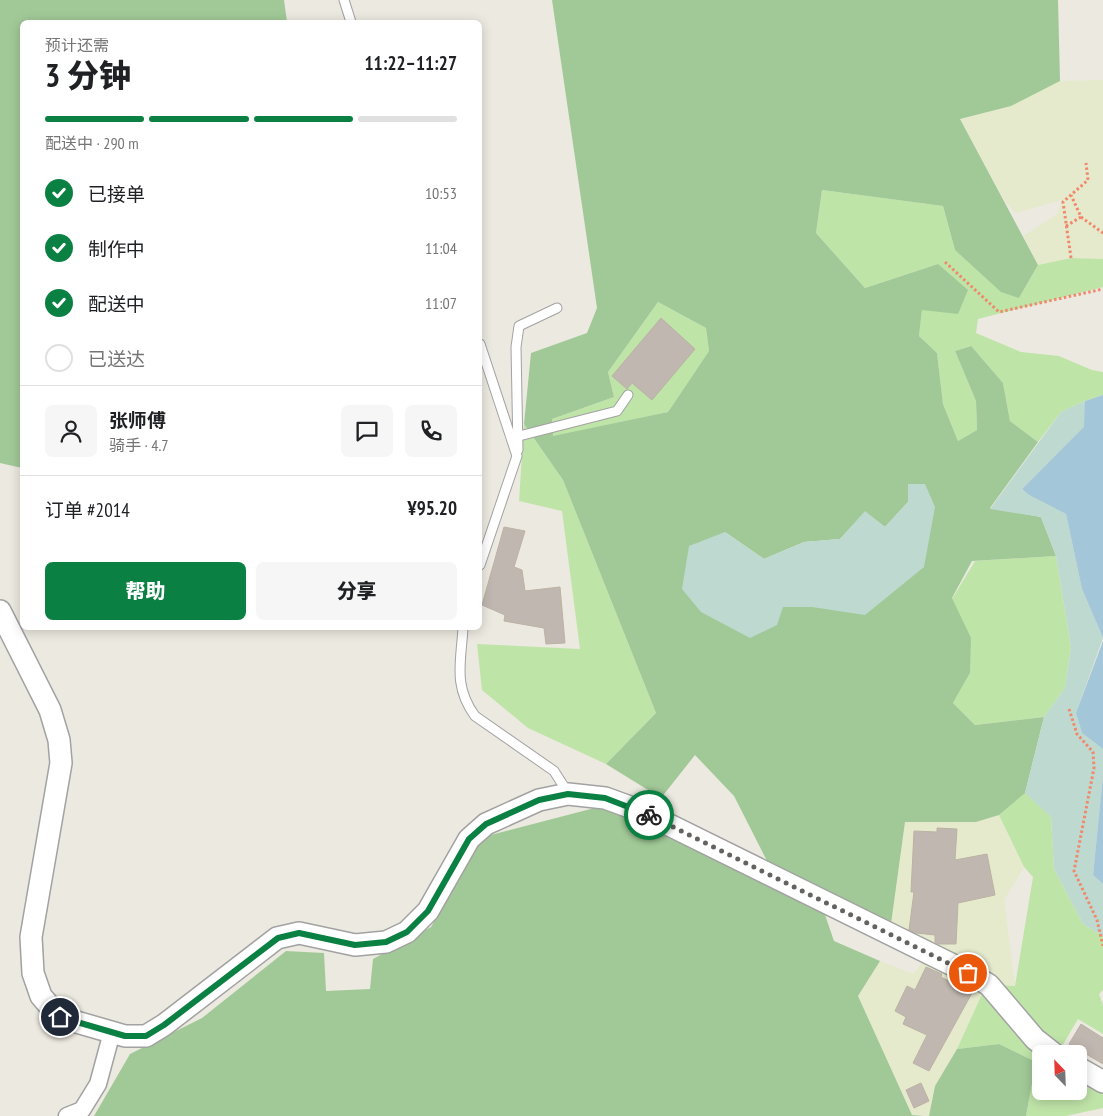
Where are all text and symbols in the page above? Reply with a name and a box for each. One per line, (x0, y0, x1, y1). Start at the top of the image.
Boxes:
text: 预计还需 (45, 35, 109, 55)
text: 11:22–11:27 (364, 51, 457, 75)
text: 3 分钟 (45, 54, 131, 96)
text: 配送中 · 290 m (45, 133, 139, 153)
icon: check (45, 179, 73, 207)
text: 已接单 (88, 182, 145, 206)
text: 10:53 (425, 183, 457, 203)
icon: check (45, 234, 73, 262)
text: 制作中 (88, 237, 145, 261)
text: 11:04 (425, 238, 457, 258)
icon: check (45, 289, 73, 317)
text: 配送中 (88, 292, 145, 316)
text: 11:07 (425, 293, 457, 313)
text: 已送达 (88, 347, 145, 371)
button: person (45, 405, 97, 457)
button: chat (341, 405, 393, 457)
button: phone (405, 405, 457, 457)
text: 张师傅 (109, 408, 166, 432)
text: 骑手 · 4.7 (109, 435, 168, 455)
text: ¥95.20 (408, 496, 457, 520)
text: 订单 #2014 (45, 498, 130, 522)
button: 帮助 (45, 562, 246, 620)
button: 分享 (256, 562, 457, 620)
courier (624, 790, 674, 840)
icon: bike (635, 801, 663, 829)
pin (947, 952, 989, 994)
icon: bag (954, 959, 982, 987)
pin (39, 996, 81, 1038)
icon: home (46, 1003, 74, 1031)
north arrow (1032, 1045, 1088, 1100)
map controls (1032, 1045, 1087, 1100)

